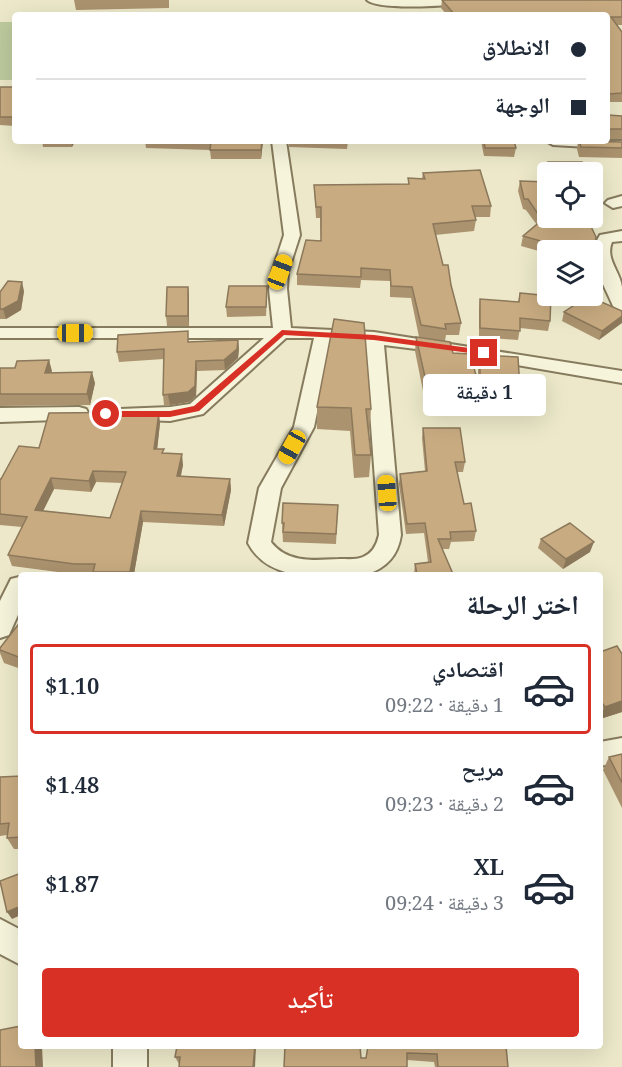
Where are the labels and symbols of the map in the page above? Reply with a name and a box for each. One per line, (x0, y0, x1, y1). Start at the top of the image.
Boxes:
car (265, 252, 295, 292)
car (57, 324, 93, 342)
route end (470, 339, 497, 366)
callout: 1 دقيقة (422, 374, 546, 416)
route start (92, 400, 119, 427)
car (275, 427, 309, 467)
car (377, 474, 397, 512)

